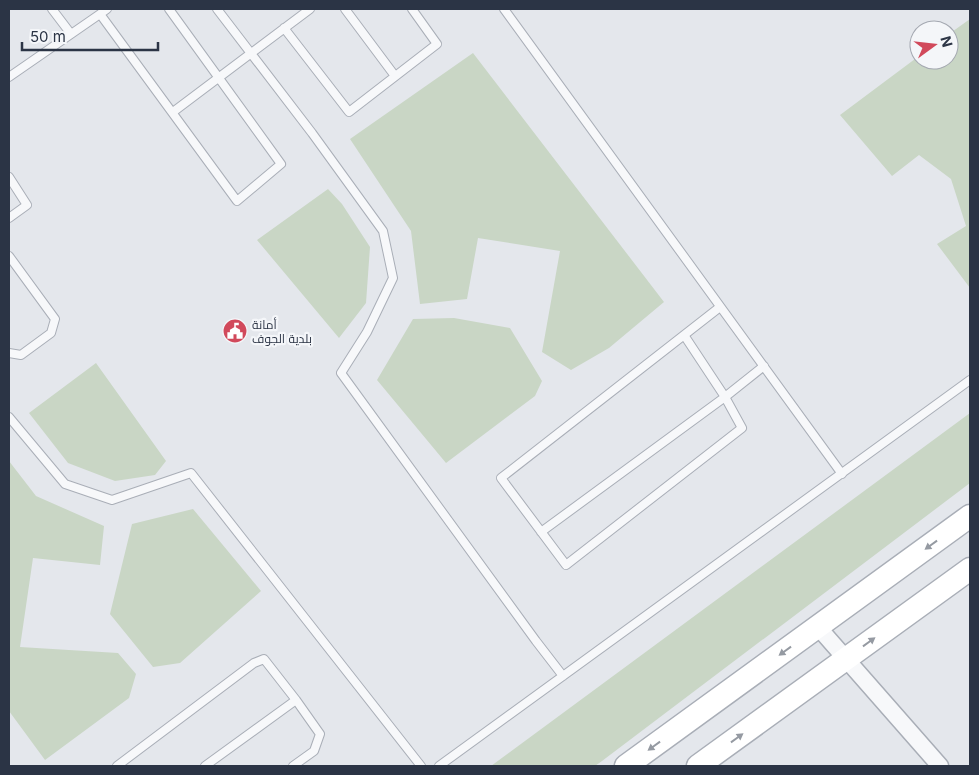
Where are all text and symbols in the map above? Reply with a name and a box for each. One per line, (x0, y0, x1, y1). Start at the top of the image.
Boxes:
scale bar (22, 20, 159, 52)
north arrow (909, 20, 959, 70)
text: 50 m (30, 27, 66, 46)
text: N (937, 34, 957, 49)
place label: أمانة بلدية الجوف (252, 317, 312, 346)
public building icon: أمانة بلدية الجوف (222, 318, 248, 344)
one-way arrow (924, 540, 938, 550)
one-way arrow (862, 637, 876, 647)
one-way arrow (779, 645, 792, 656)
one-way arrow (730, 733, 744, 743)
one-way arrow (647, 741, 661, 751)

